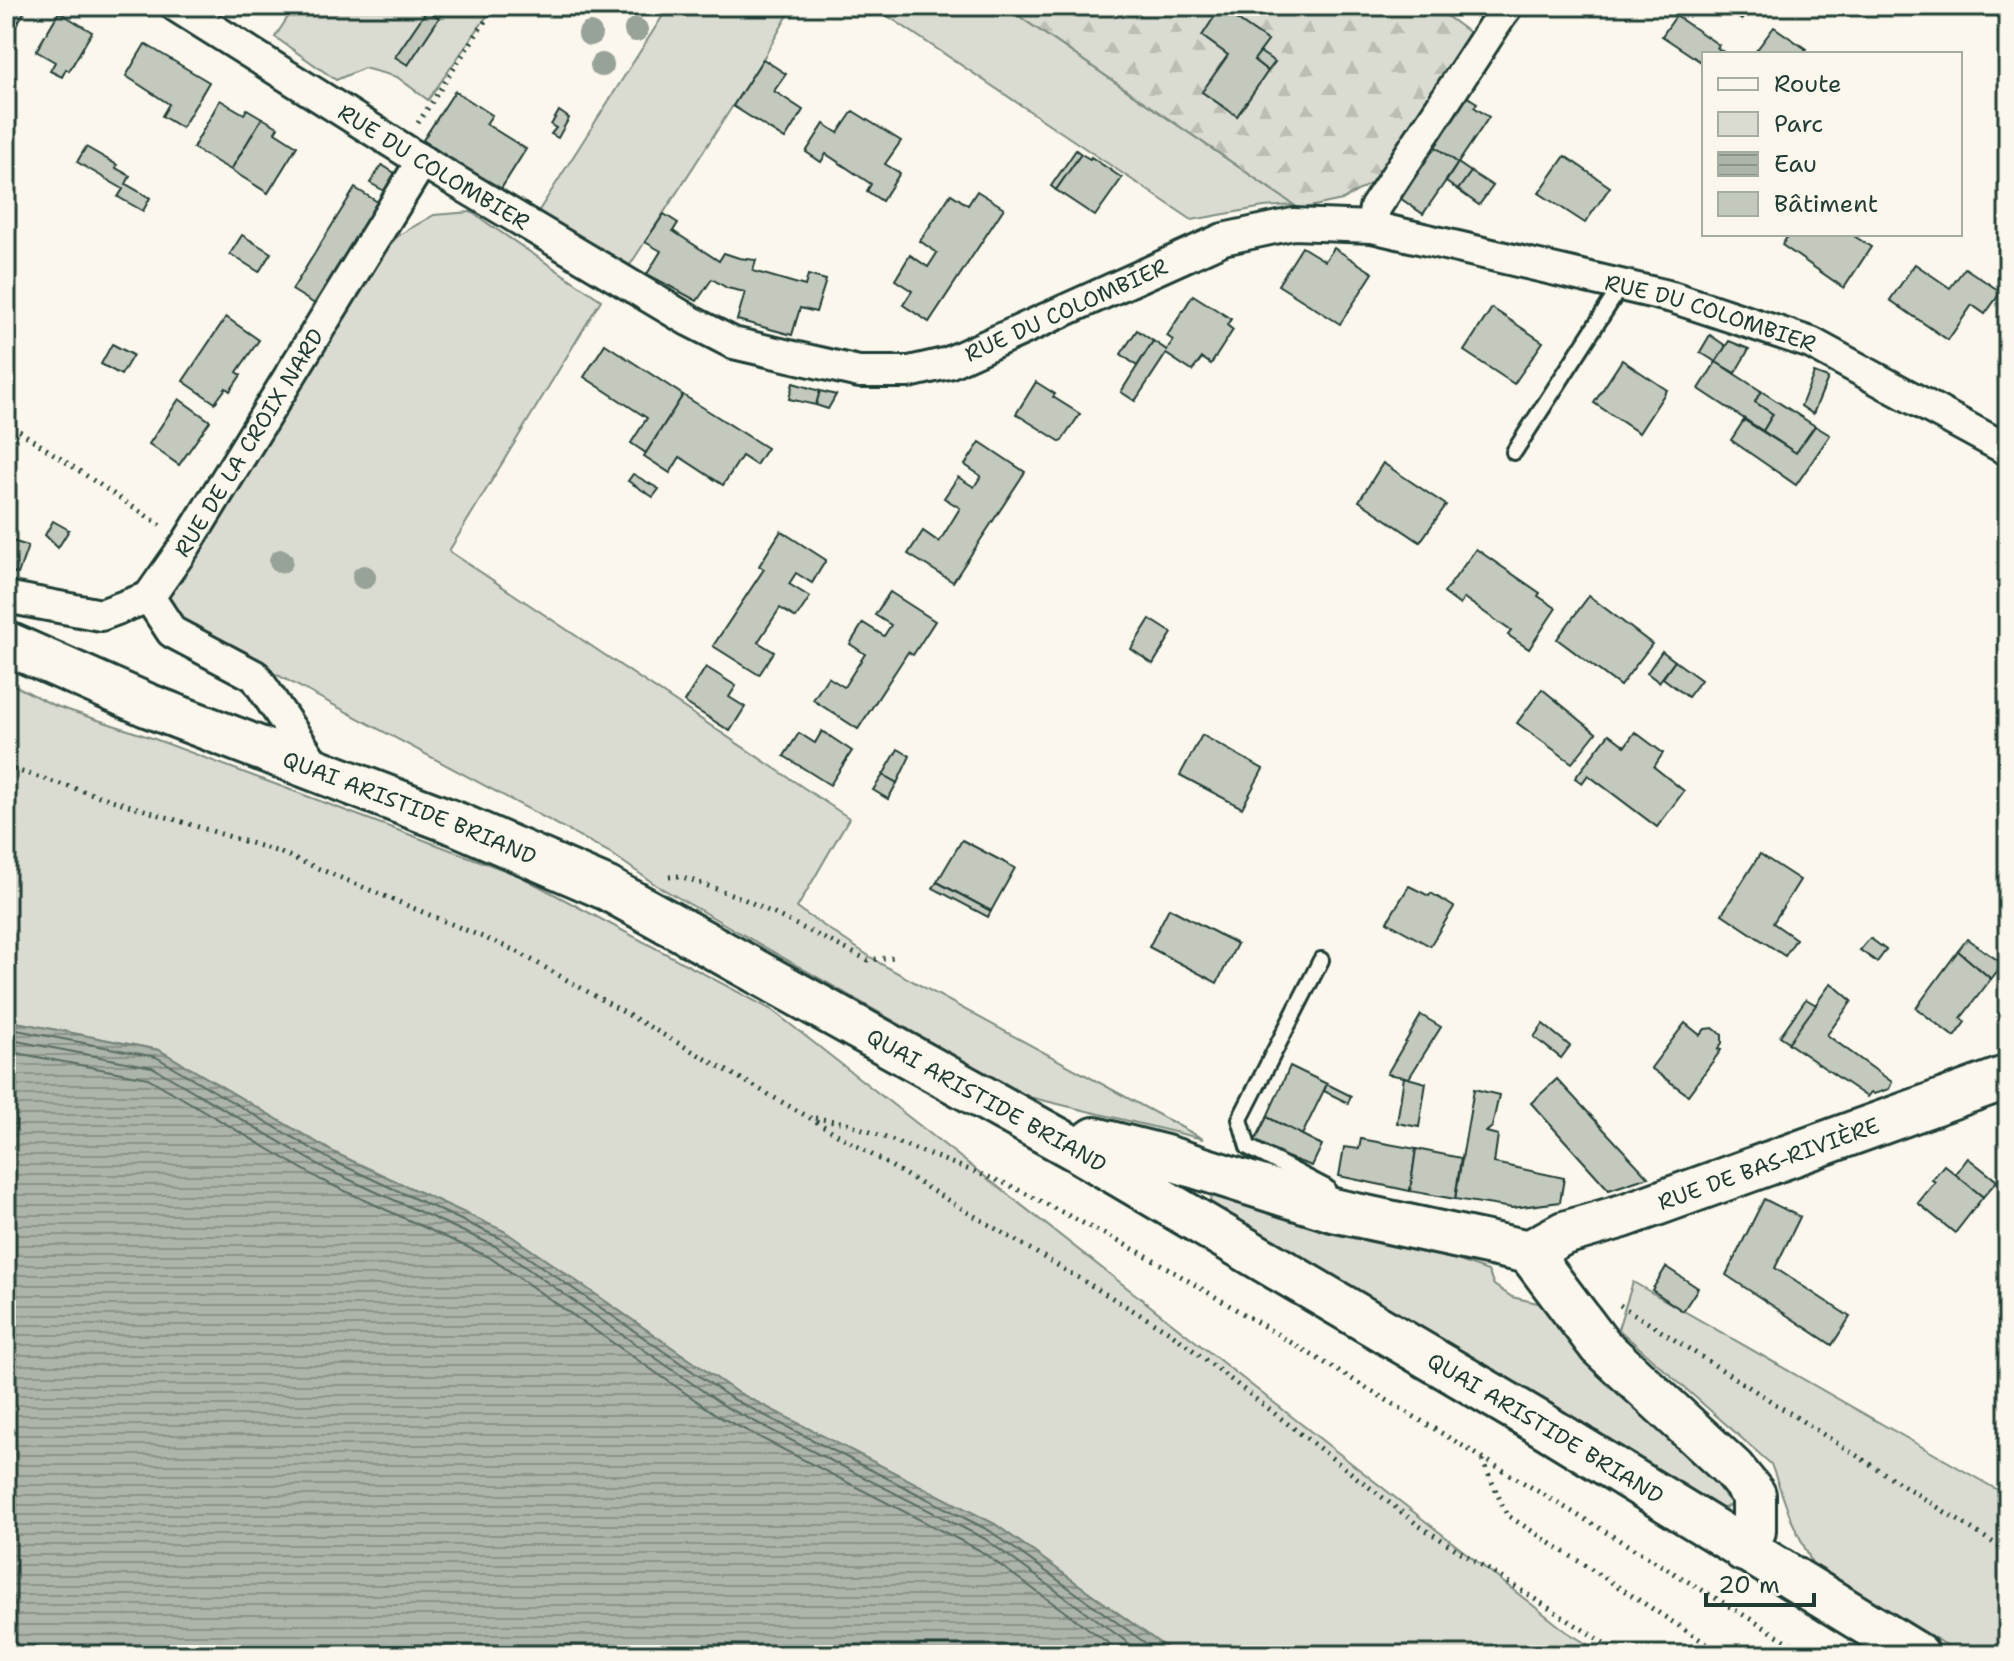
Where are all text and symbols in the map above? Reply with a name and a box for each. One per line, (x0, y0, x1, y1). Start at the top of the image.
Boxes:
legend (1702, 52, 1962, 236)
text: Route (1774, 68, 1842, 100)
street label: RUE DU COLOMBIER (333, 97, 535, 236)
text: Parc (1774, 108, 1823, 140)
text: Eau (1774, 148, 1817, 180)
text: Bâtiment (1774, 188, 1878, 220)
street label: RUE DU COLOMBIER (960, 251, 1172, 368)
street label: RUE DU COLOMBIER (1602, 267, 1820, 358)
street label: RUE DE LA CROIX NARD (167, 323, 330, 562)
street label: QUAI ARISTIDE BRIAND (279, 744, 541, 871)
street label: QUAI ARISTIDE BRIAND (862, 1021, 1112, 1179)
street label: RUE DE BAS-RIVIÈRE (1654, 1110, 1883, 1217)
street label: QUAI ARISTIDE BRIAND (1422, 1346, 1669, 1510)
scale bar (1706, 1557, 1814, 1607)
text: 20 m (1718, 1569, 1780, 1601)

